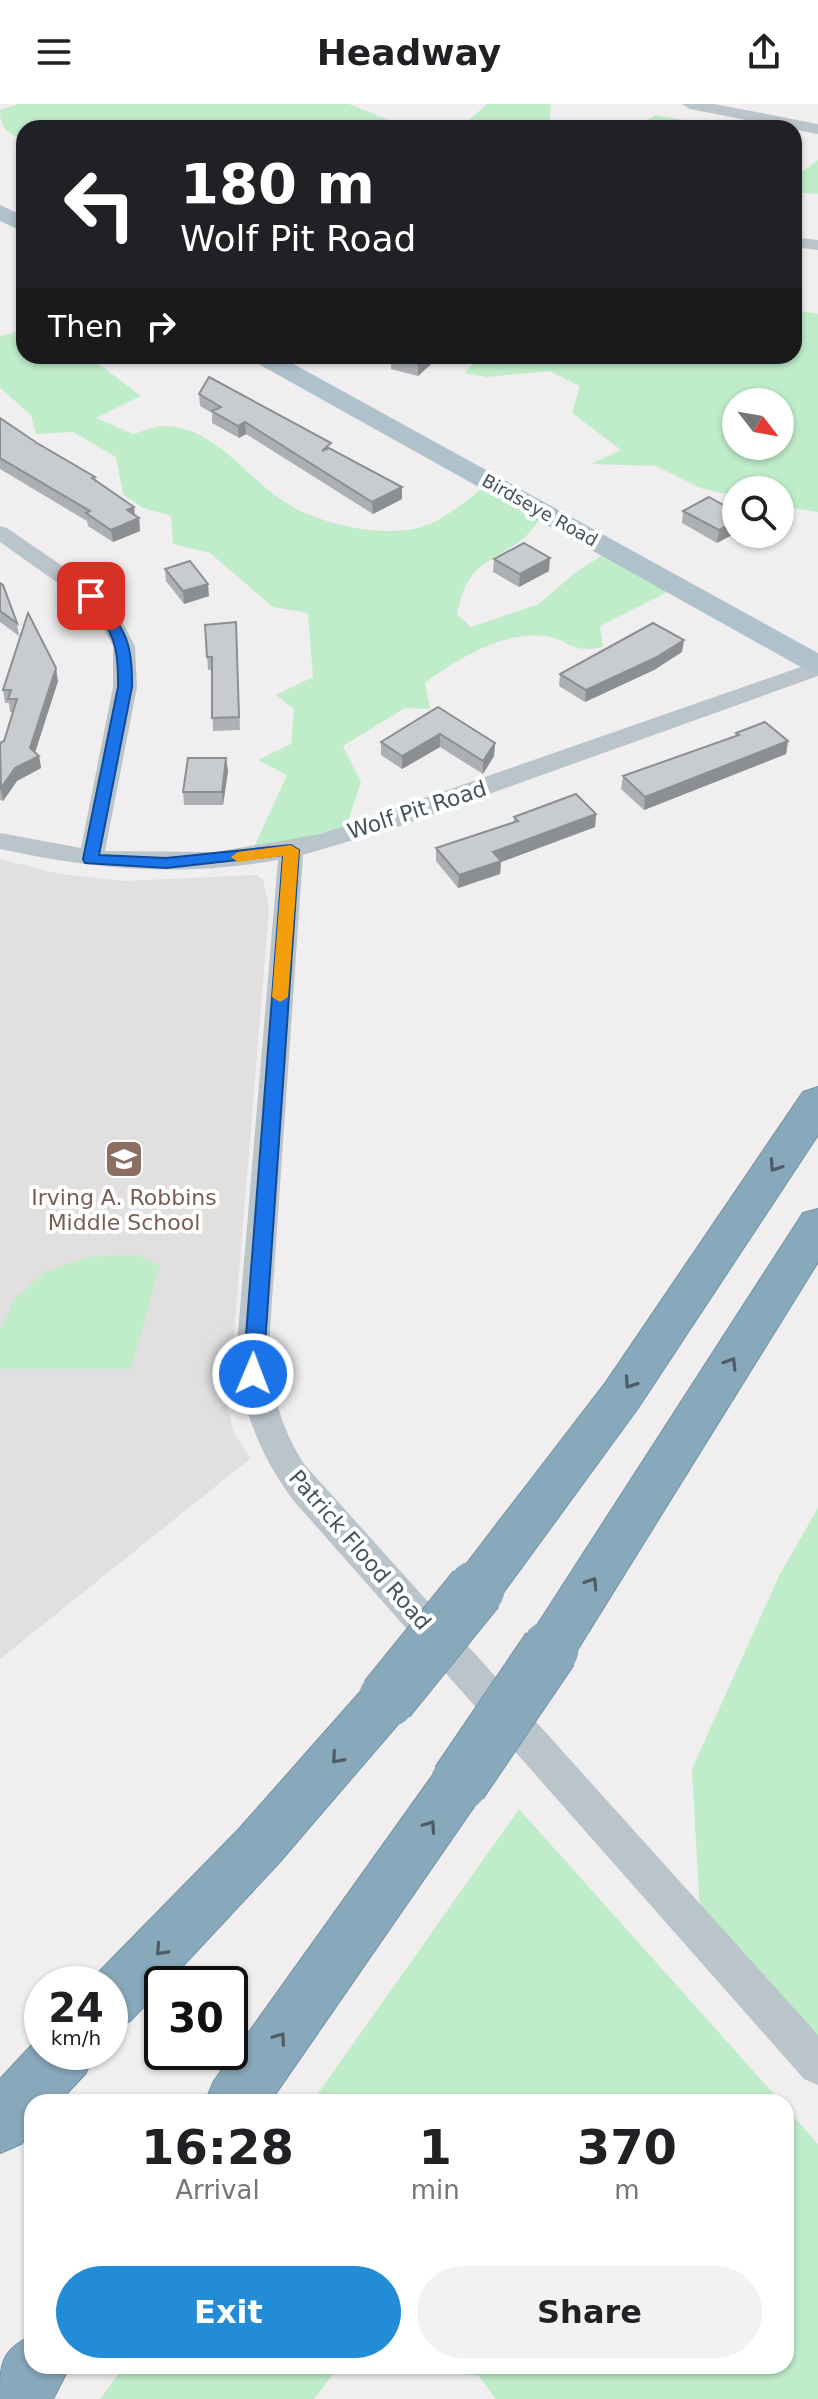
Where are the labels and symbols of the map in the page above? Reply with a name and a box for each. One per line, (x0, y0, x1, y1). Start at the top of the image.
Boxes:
north arrow (722, 388, 794, 460)
street label: Birdseye Road (479, 470, 601, 550)
pin (57, 562, 125, 630)
street label: Wolf Pit Road (344, 776, 490, 844)
school or university icon: Irving A. Robbins Middle School (103, 1138, 145, 1180)
one-way arrow (769, 1158, 784, 1172)
place label: Irving A. Robbins Middle School (31, 1185, 217, 1235)
position arrow (211, 1332, 295, 1416)
one-way arrow (721, 1358, 736, 1372)
one-way arrow (625, 1374, 640, 1388)
street label: Patrick Flood Road (284, 1465, 436, 1635)
one-way arrow (583, 1578, 598, 1592)
one-way arrow (332, 1749, 347, 1764)
one-way arrow (420, 1820, 435, 1834)
one-way arrow (156, 1941, 170, 1955)
speed limit sign: 30 (144, 1966, 248, 2070)
one-way arrow (270, 2033, 285, 2047)

